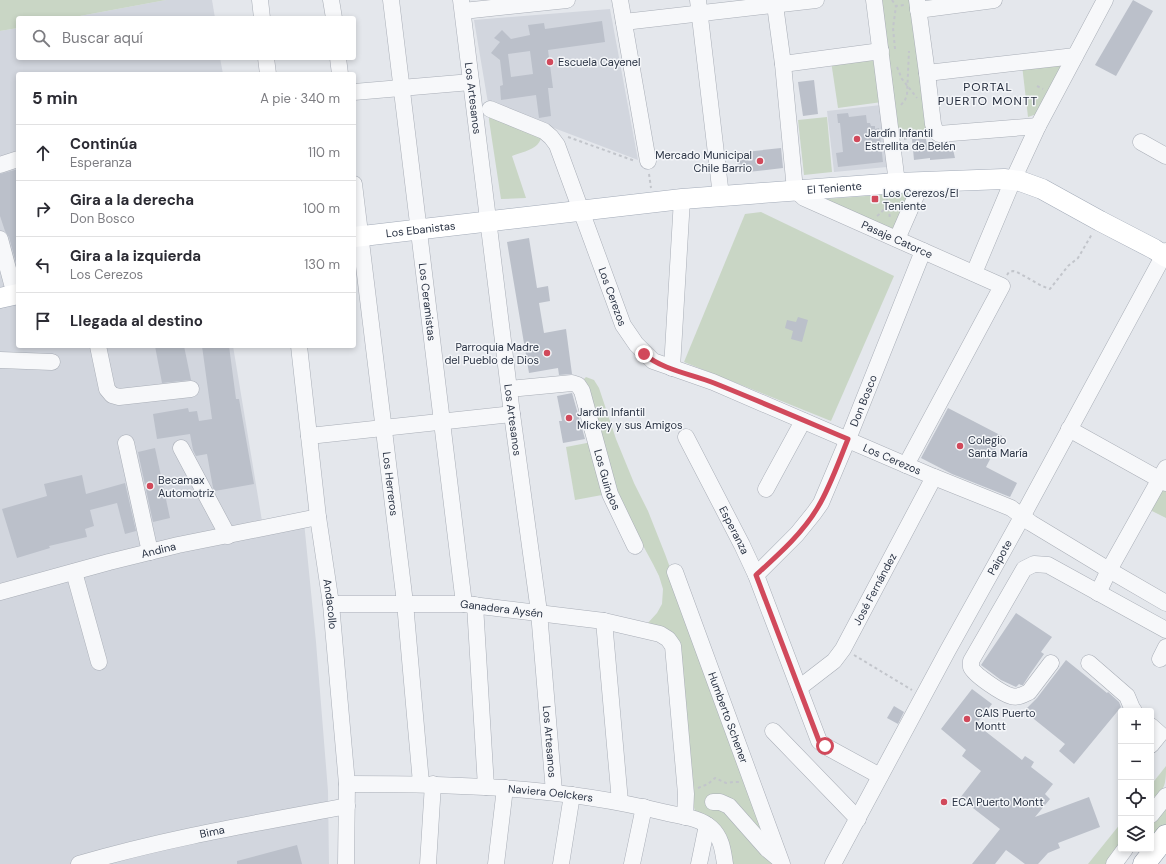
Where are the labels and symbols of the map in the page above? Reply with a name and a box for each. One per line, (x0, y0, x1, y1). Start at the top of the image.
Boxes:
place label: Escuela Cayenel (558, 55, 641, 69)
marker: Escuela Cayenel (545, 57, 555, 67)
street label: Los Artesanos (462, 62, 484, 135)
district label: PORTAL PUERTO MONTT (938, 79, 1038, 109)
place label: Jardín Infantil Estrellita de Belén (865, 126, 956, 153)
marker: Jardín Infantil Estrellita de Belén (852, 134, 862, 144)
place label: Mercado Municipal Chile Barrio (655, 148, 752, 175)
marker: Mercado Municipal Chile Barrio (755, 156, 765, 166)
street label: El Teniente (806, 179, 862, 197)
place label: Los Cerezos/El Teniente (883, 186, 958, 213)
marker: Los Cerezos/El Teniente (870, 194, 880, 204)
street label: Pasaje Catorce (859, 217, 935, 261)
street label: Los Ebanistas (385, 218, 456, 240)
street label: Los Ceramistas (416, 262, 439, 342)
street label: Los Cerezos (595, 265, 630, 328)
place label: Parroquia Madre del Pueblo de Dios (444, 340, 539, 367)
route end (635, 345, 653, 363)
marker: Parroquia Madre del Pueblo de Dios (542, 348, 552, 358)
street label: Don Bosco (847, 373, 880, 429)
street label: Los Artesanos (501, 383, 525, 457)
place label: Jardín Infantil Mickey y sus Amigos (577, 405, 682, 432)
marker: Jardín Infantil Mickey y sus Amigos (564, 413, 574, 423)
place label: Colegio Santa María (968, 433, 1028, 460)
street label: Los Cerezos (861, 440, 923, 478)
marker: Colegio Santa María (955, 441, 965, 451)
street label: Los Guindos (591, 448, 624, 512)
street label: Los Herreros (380, 451, 401, 517)
place label: Becamax Automotriz (158, 473, 214, 500)
marker: Becamax Automotriz (145, 481, 155, 491)
street label: Esperanza (716, 504, 752, 557)
street label: Paipote (984, 537, 1015, 577)
street label: Andina (140, 539, 177, 561)
street label: José Fernández (850, 551, 900, 628)
street label: Andacollo (320, 578, 340, 630)
street label: Ganadera Aysén (459, 597, 544, 621)
street label: Humberto Schener (705, 670, 751, 765)
street label: Los Artesanos (540, 705, 560, 778)
place label: CAIS Puerto Montt (975, 706, 1036, 733)
marker: CAIS Puerto Montt (962, 714, 972, 724)
route start (816, 737, 834, 755)
street label: Naviera Oelckers (508, 781, 594, 805)
place label: ECA Puerto Montt (952, 795, 1043, 809)
marker: ECA Puerto Montt (939, 797, 949, 807)
street label: Bima (198, 822, 226, 841)

